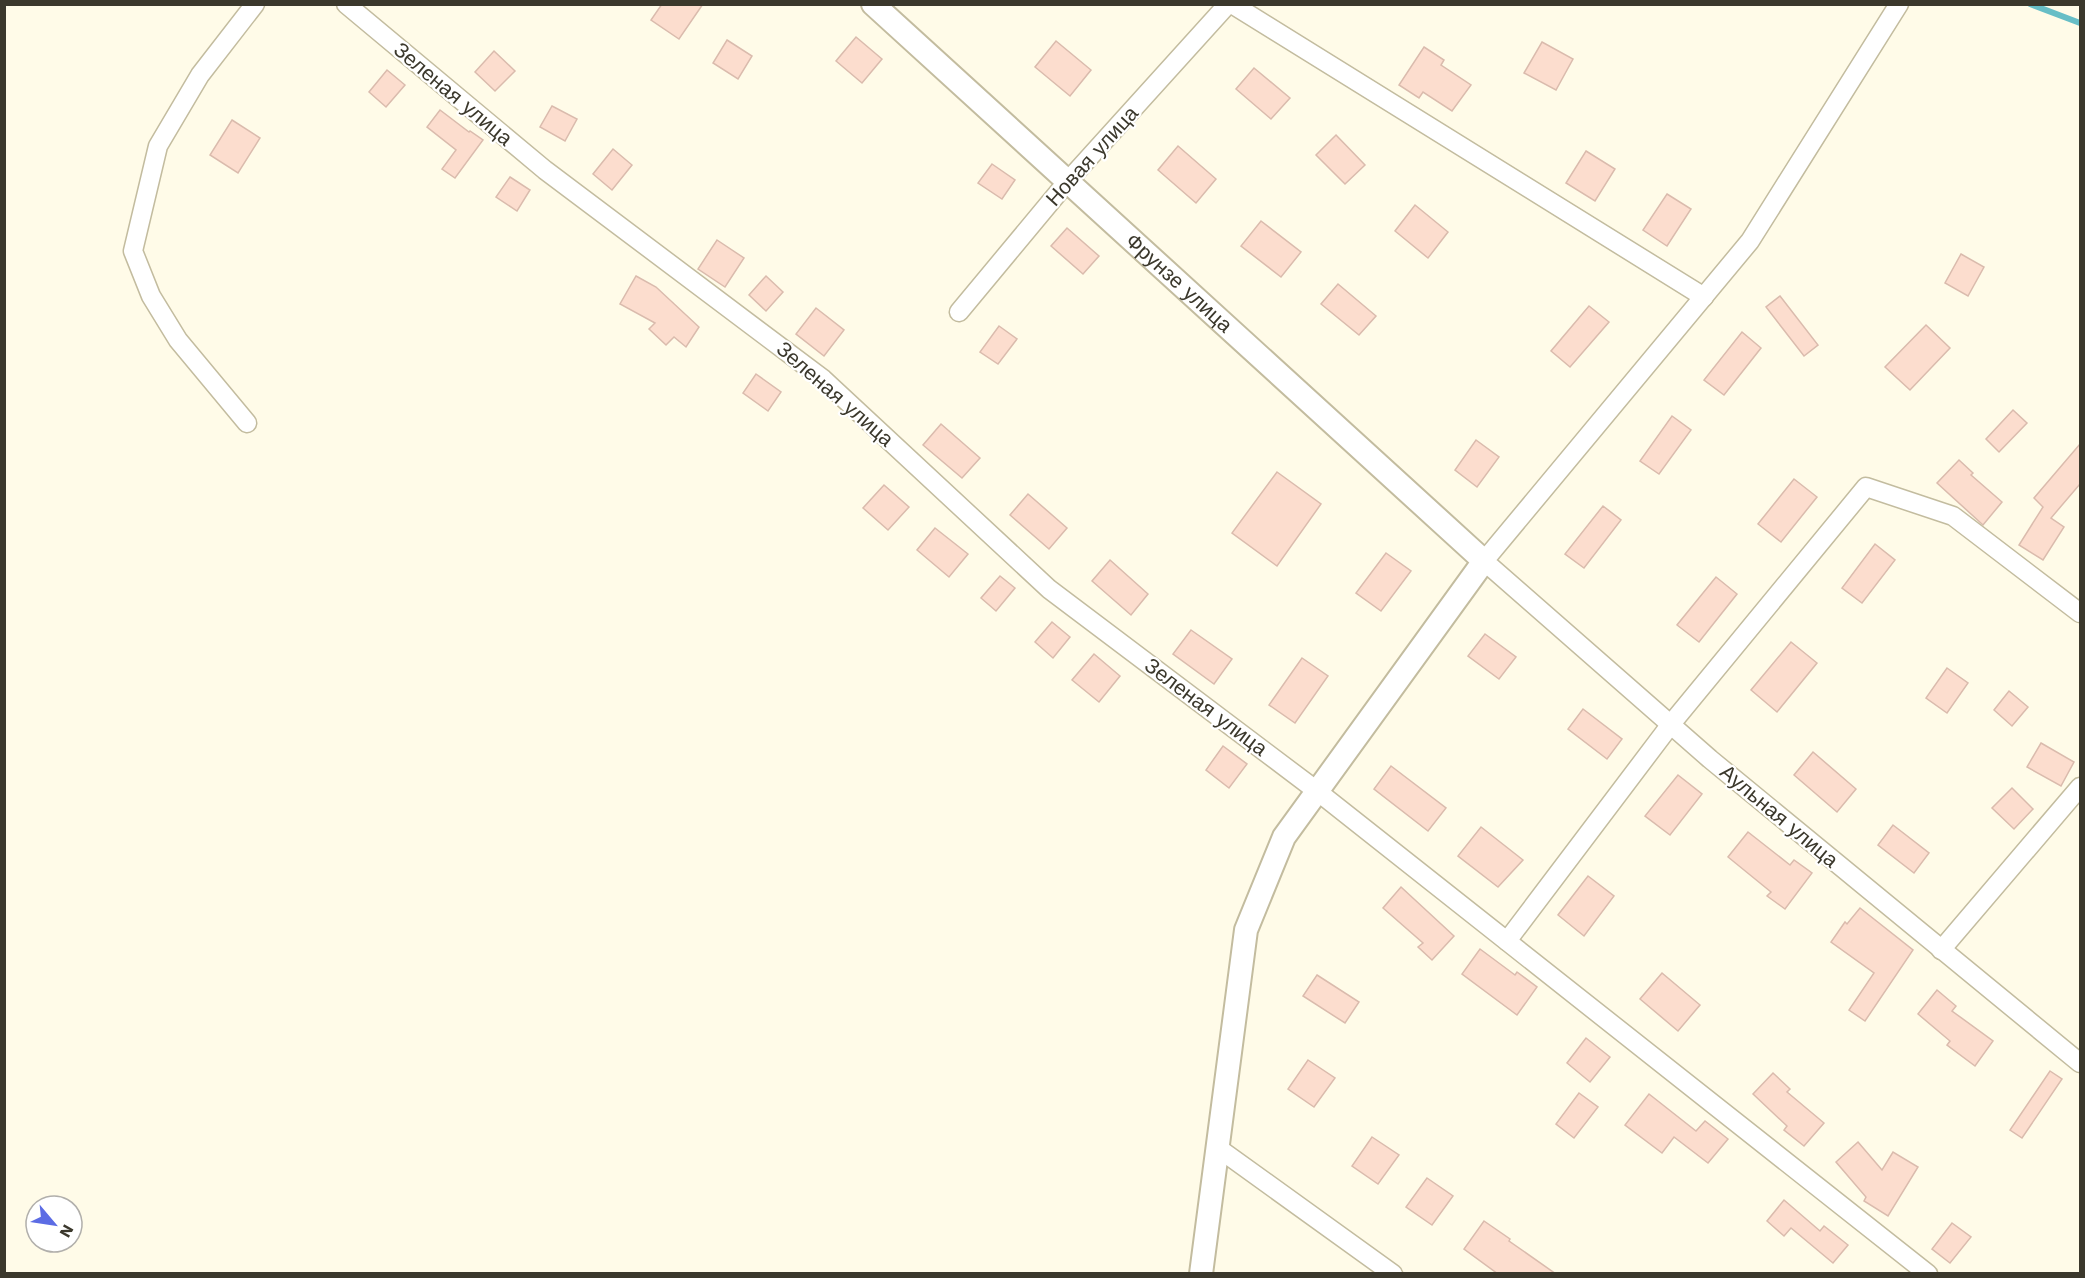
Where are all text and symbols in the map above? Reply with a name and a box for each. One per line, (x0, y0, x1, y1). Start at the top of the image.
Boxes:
street label: Зеленая улица (389, 37, 518, 151)
street label: Новая улица (1040, 100, 1143, 211)
street label: Фрунзе улица (1121, 228, 1238, 338)
street label: Зеленая улица (772, 336, 899, 452)
street label: Зеленая улица (1140, 652, 1273, 761)
street label: Аульная улица (1715, 759, 1844, 872)
north arrow (24, 1194, 84, 1254)
text: N (55, 1221, 78, 1241)

